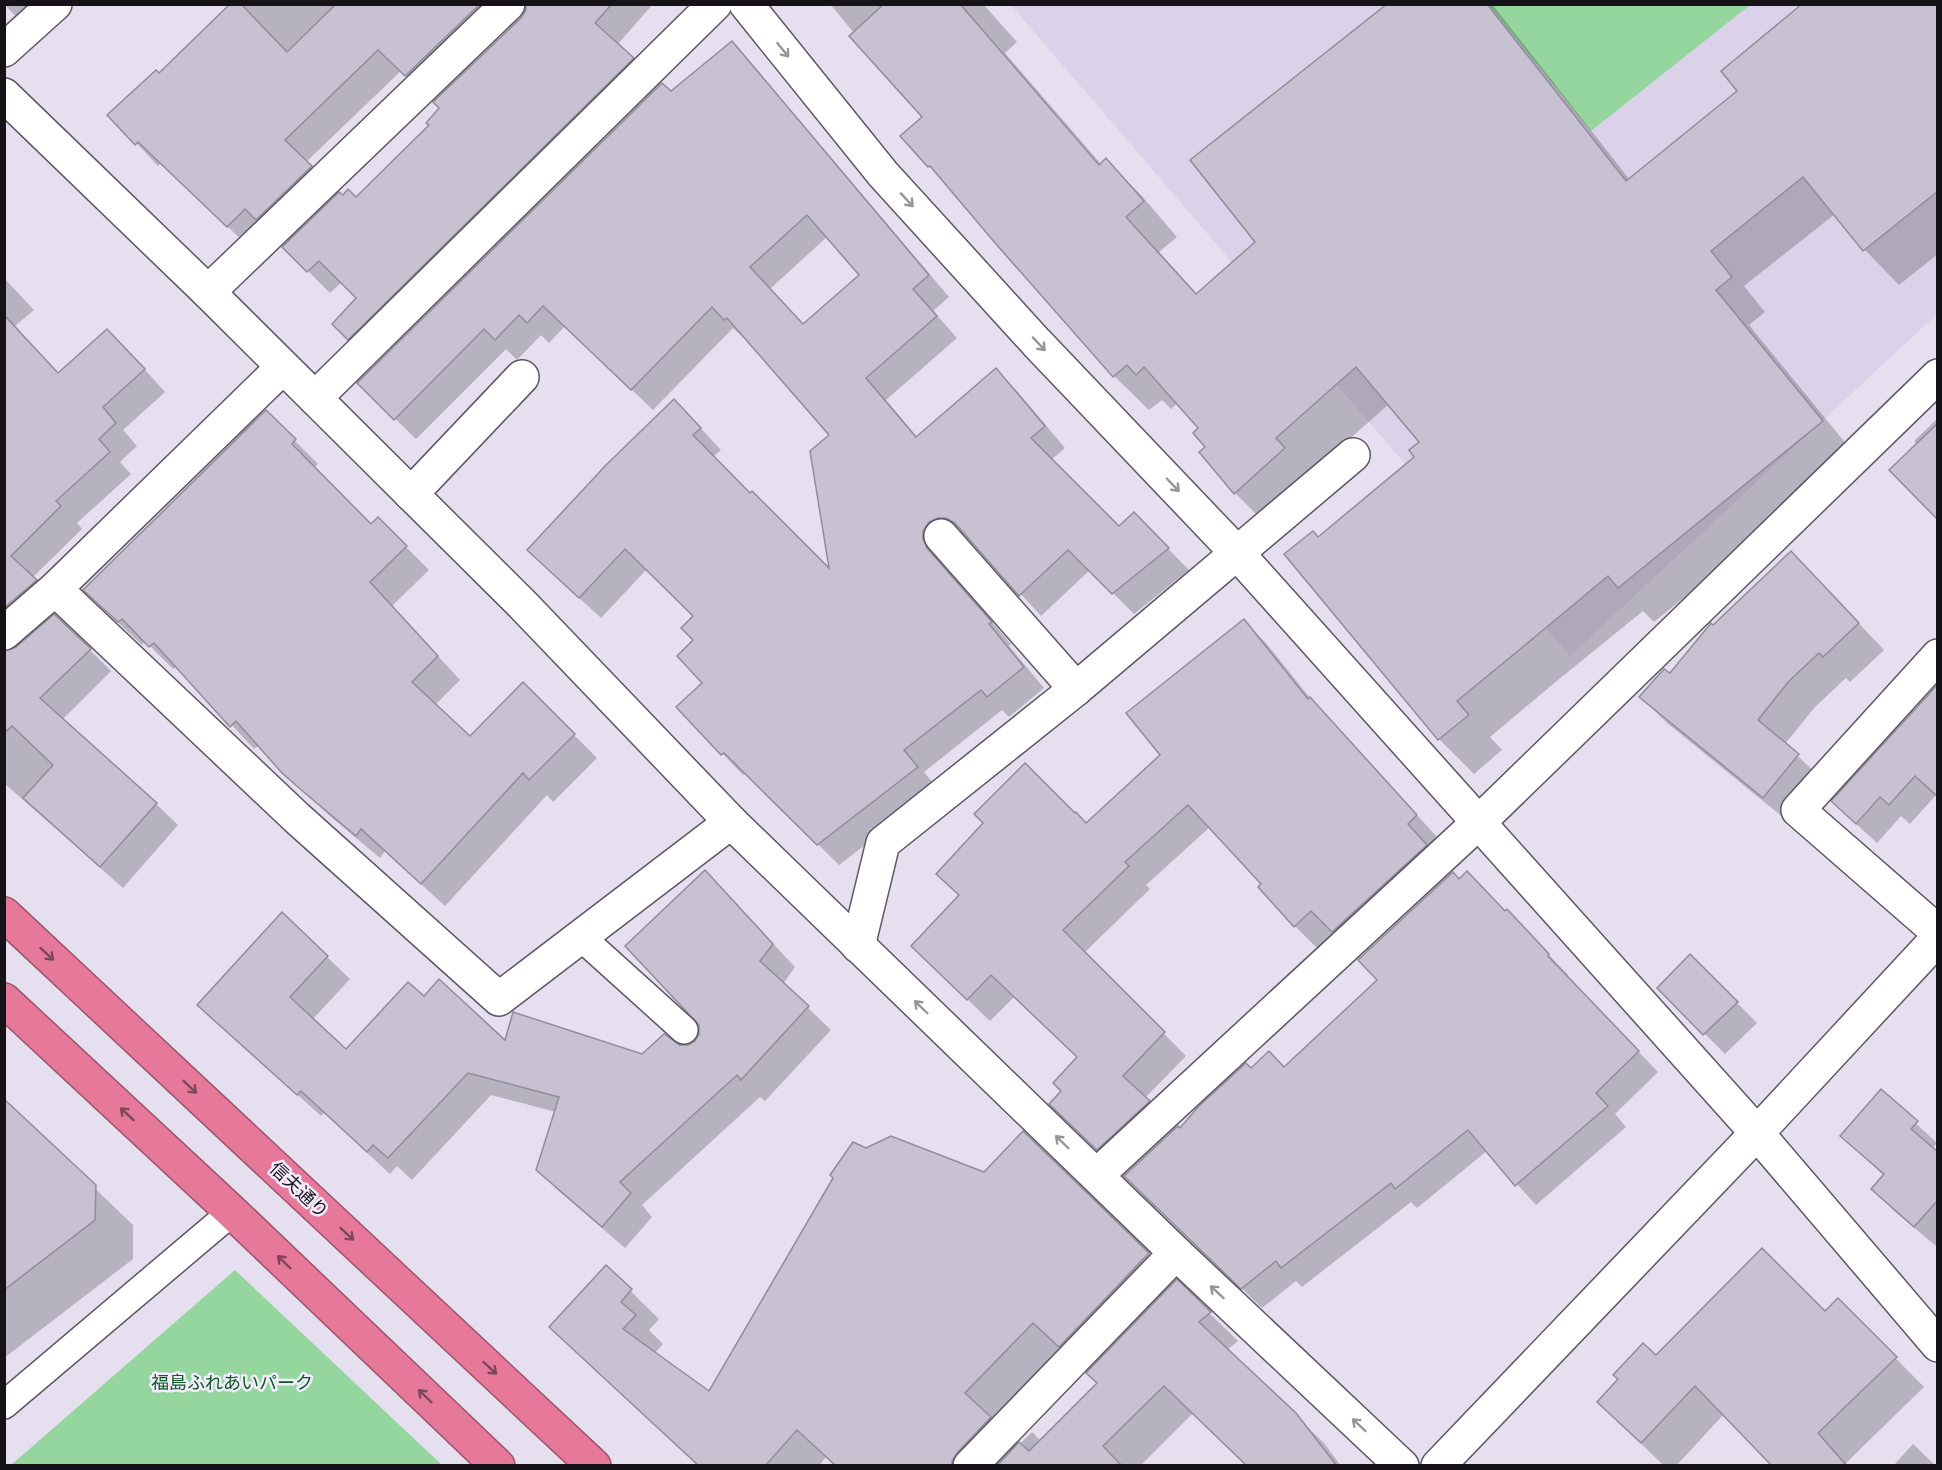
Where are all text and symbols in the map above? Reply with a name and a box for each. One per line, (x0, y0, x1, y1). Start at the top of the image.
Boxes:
one-way arrow (776, 42, 789, 58)
one-way arrow (900, 193, 914, 208)
one-way arrow (1032, 336, 1046, 351)
one-way arrow (1166, 478, 1180, 493)
one-way arrow (40, 947, 55, 961)
one-way arrow (914, 999, 929, 1014)
one-way arrow (182, 1080, 197, 1094)
one-way arrow (119, 1106, 134, 1121)
one-way arrow (1054, 1134, 1069, 1149)
street label: 信夫通り (266, 1158, 332, 1222)
one-way arrow (340, 1227, 355, 1242)
one-way arrow (276, 1254, 291, 1269)
one-way arrow (1210, 1285, 1225, 1299)
one-way arrow (482, 1361, 497, 1375)
park label: 福島ふれあいパーク (151, 1373, 313, 1393)
one-way arrow (418, 1389, 433, 1403)
one-way arrow (1352, 1419, 1367, 1433)

